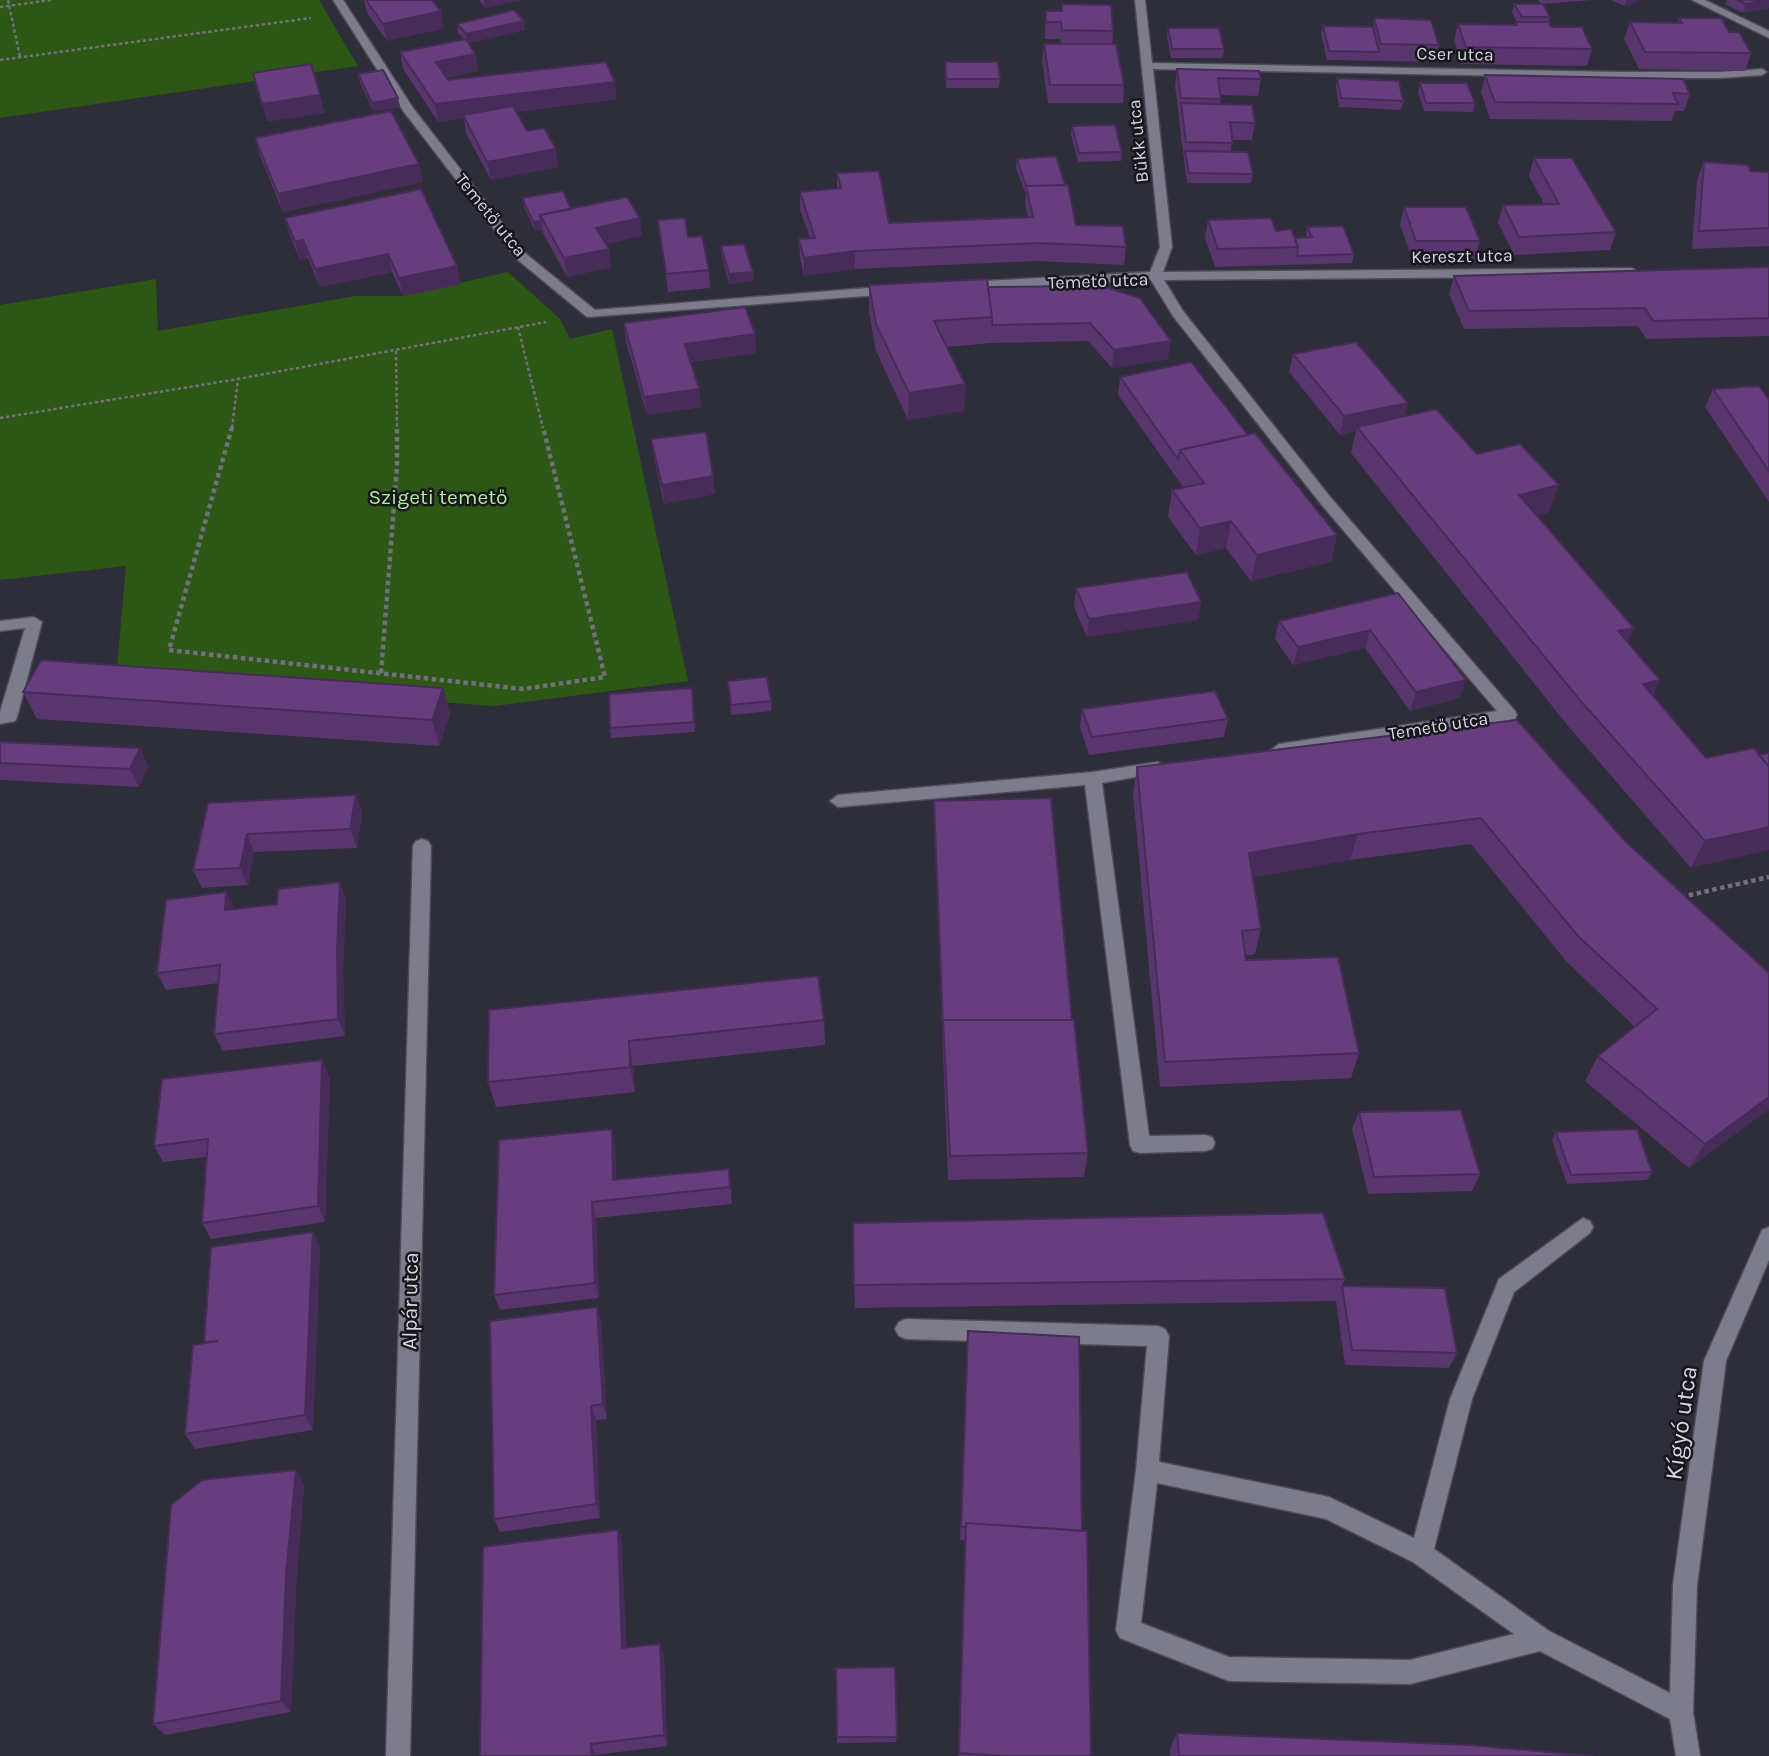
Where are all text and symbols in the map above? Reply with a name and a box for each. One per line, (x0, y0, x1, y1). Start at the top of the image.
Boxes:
street label: Cser utca (1416, 42, 1494, 66)
street label: Bükk utca (1123, 98, 1153, 184)
street label: Temető utca (451, 169, 531, 261)
street label: Kereszt utca (1411, 244, 1513, 268)
street label: Temető utca (1047, 268, 1149, 294)
park label: Szigeti temető (368, 485, 508, 509)
street label: Temető utca (1387, 707, 1489, 745)
street label: Alpár utca (397, 1252, 423, 1350)
street label: Kígyó utca (1659, 1364, 1703, 1482)

